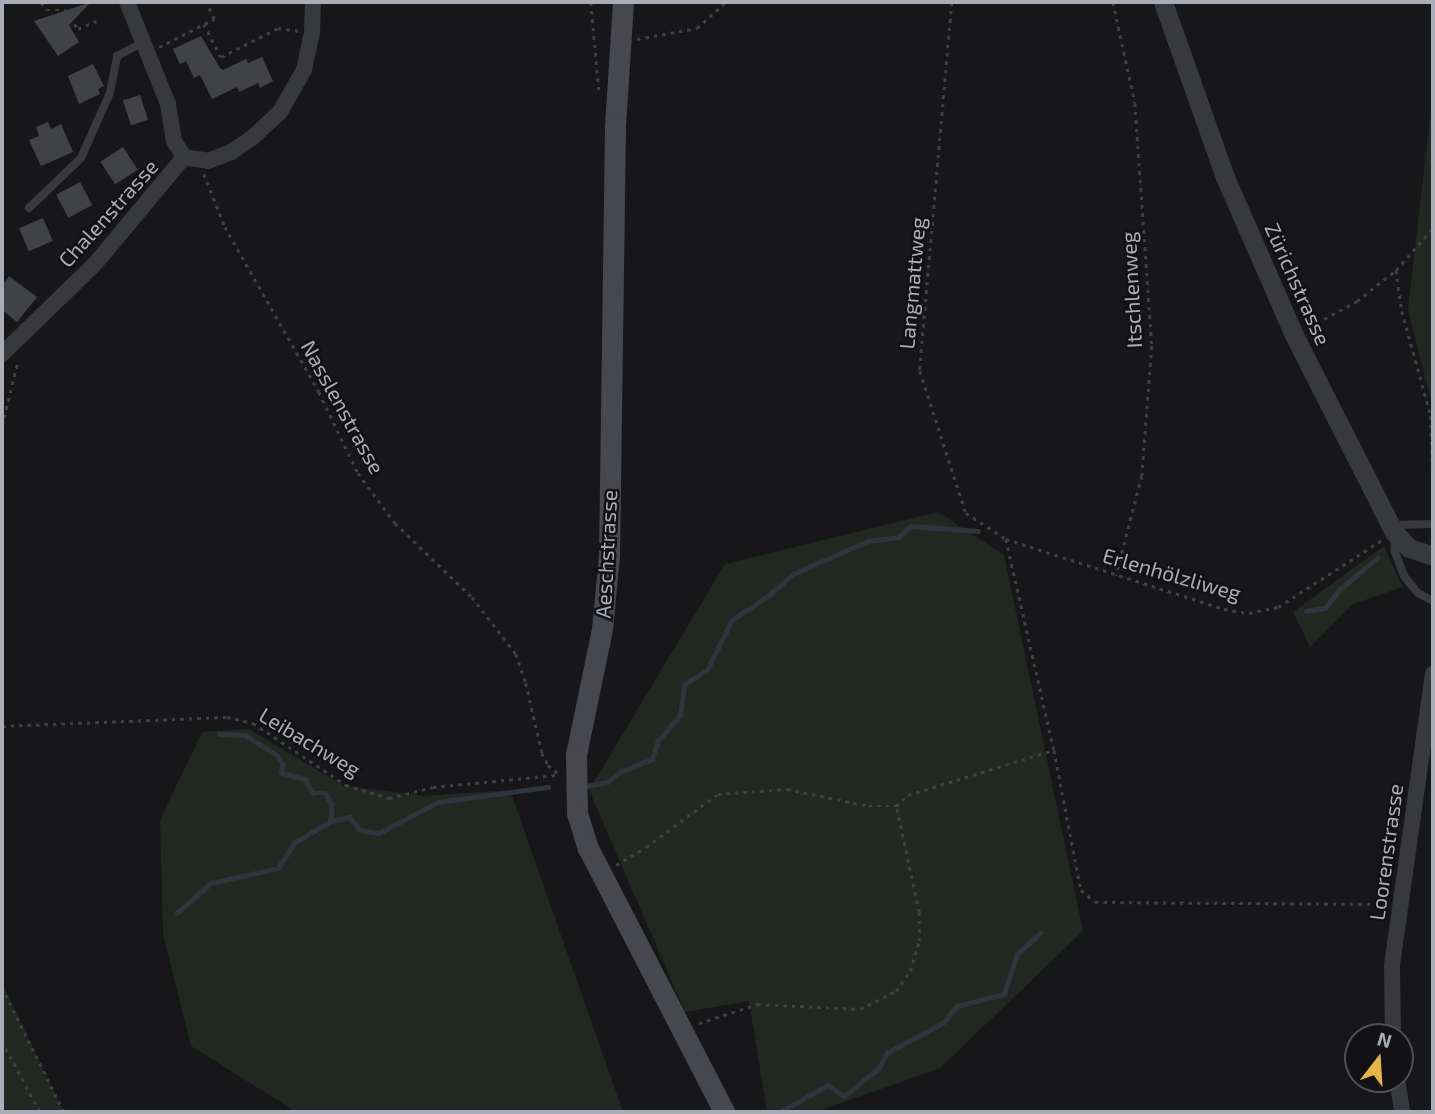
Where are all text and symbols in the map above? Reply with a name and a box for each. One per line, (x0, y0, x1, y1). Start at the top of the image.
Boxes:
street label: Chalenstrasse (53, 154, 163, 272)
street label: Langmattweg (894, 216, 930, 350)
street label: Zürichstrasse (1260, 219, 1336, 349)
street label: Itschlenweg (1115, 231, 1147, 349)
street label: Nasslenstrasse (296, 336, 390, 478)
street label: Aeschstrasse (590, 489, 622, 619)
street label: Erlenhölzliweg (1100, 542, 1244, 606)
street label: Leibachweg (255, 702, 365, 782)
street label: Loorenstrasse (1364, 782, 1408, 922)
north arrow (1344, 1023, 1414, 1093)
text: N (1375, 1026, 1395, 1052)

